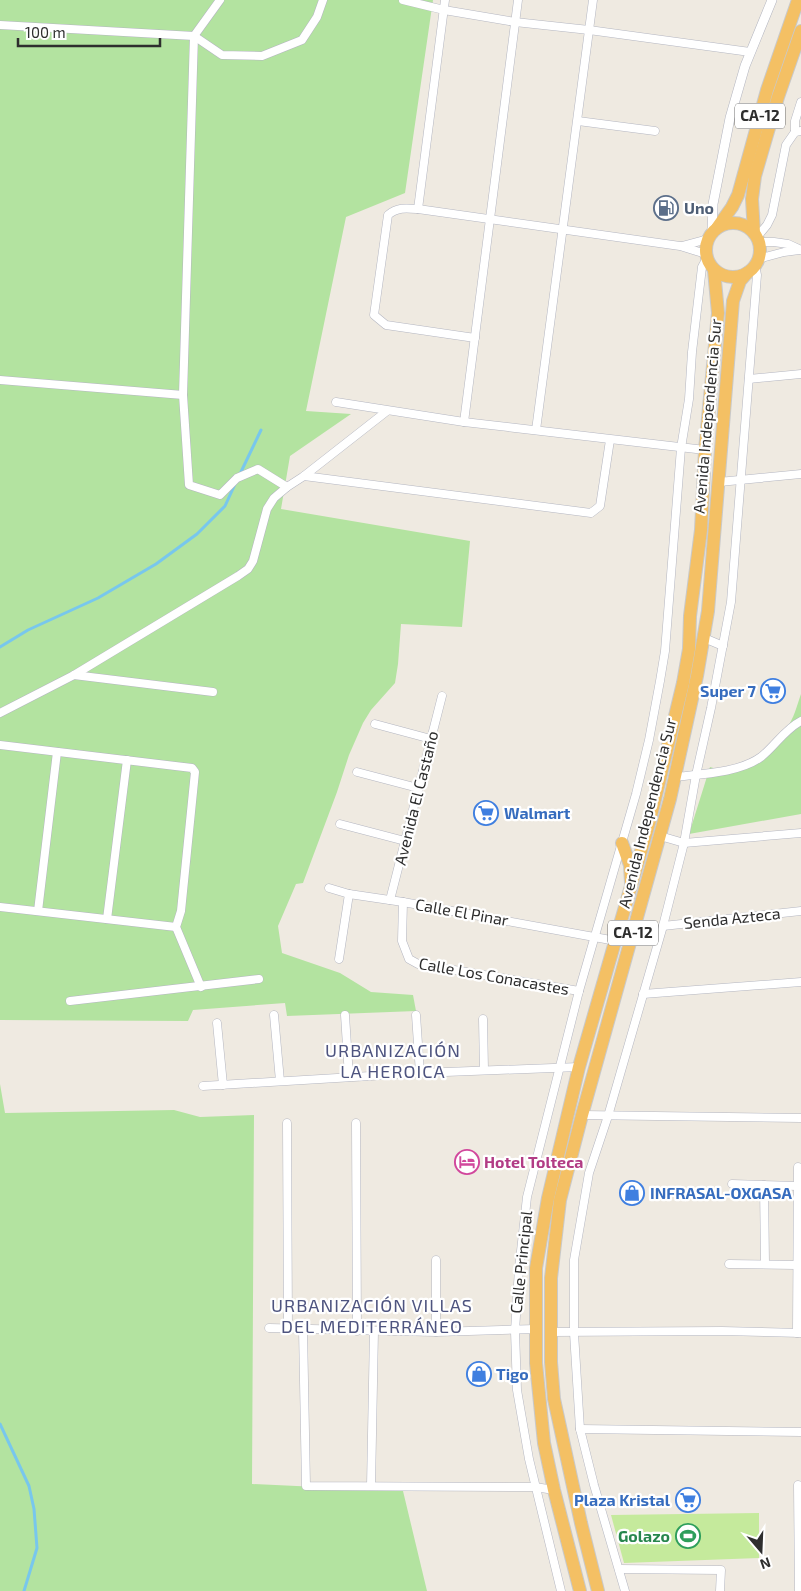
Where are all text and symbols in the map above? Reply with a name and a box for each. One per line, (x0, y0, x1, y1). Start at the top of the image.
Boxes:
scale bar (18, 15, 160, 47)
text: 100 m (25, 23, 66, 41)
road number: CA-12 (735, 104, 785, 128)
fuel station icon: Uno (653, 195, 679, 221)
place label: Uno (684, 198, 714, 217)
street label: Avenida Independencia Sur (689, 317, 725, 514)
supermarket icon: Super 7 (760, 678, 786, 704)
place label: Super 7 (700, 681, 757, 700)
street label: Avenida Independencia Sur (614, 715, 680, 910)
street label: Avenida El Castaño (390, 729, 441, 867)
supermarket icon: Walmart (473, 800, 499, 826)
place label: Walmart (504, 803, 571, 822)
street label: Calle El Pinar (414, 894, 511, 929)
street label: Senda Azteca (683, 903, 781, 932)
road number: CA-12 (608, 920, 658, 946)
street label: Calle Los Conacastes (417, 953, 571, 998)
district label: URBANIZACIÓN LA HEROICA (325, 1039, 461, 1082)
hotel icon: Hotel Tolteca (454, 1149, 480, 1175)
place label: Hotel Tolteca (484, 1152, 583, 1171)
shop icon: INFRASAL-OXGASA (619, 1180, 645, 1206)
place label: INFRASAL-OXGASA (650, 1183, 792, 1202)
street label: Calle Principal (506, 1209, 535, 1314)
district label: URBANIZACIÓN VILLAS DEL MEDITERRÁNEO (271, 1294, 473, 1337)
shop icon: Tigo (466, 1361, 492, 1387)
place label: Tigo (496, 1364, 529, 1383)
supermarket icon: Plaza Kristal (675, 1487, 701, 1513)
place label: Plaza Kristal (574, 1490, 671, 1509)
sports icon: Golazo (675, 1523, 701, 1549)
place label: Golazo (618, 1526, 670, 1545)
north arrow (736, 1526, 786, 1576)
text: N (758, 1554, 773, 1573)

